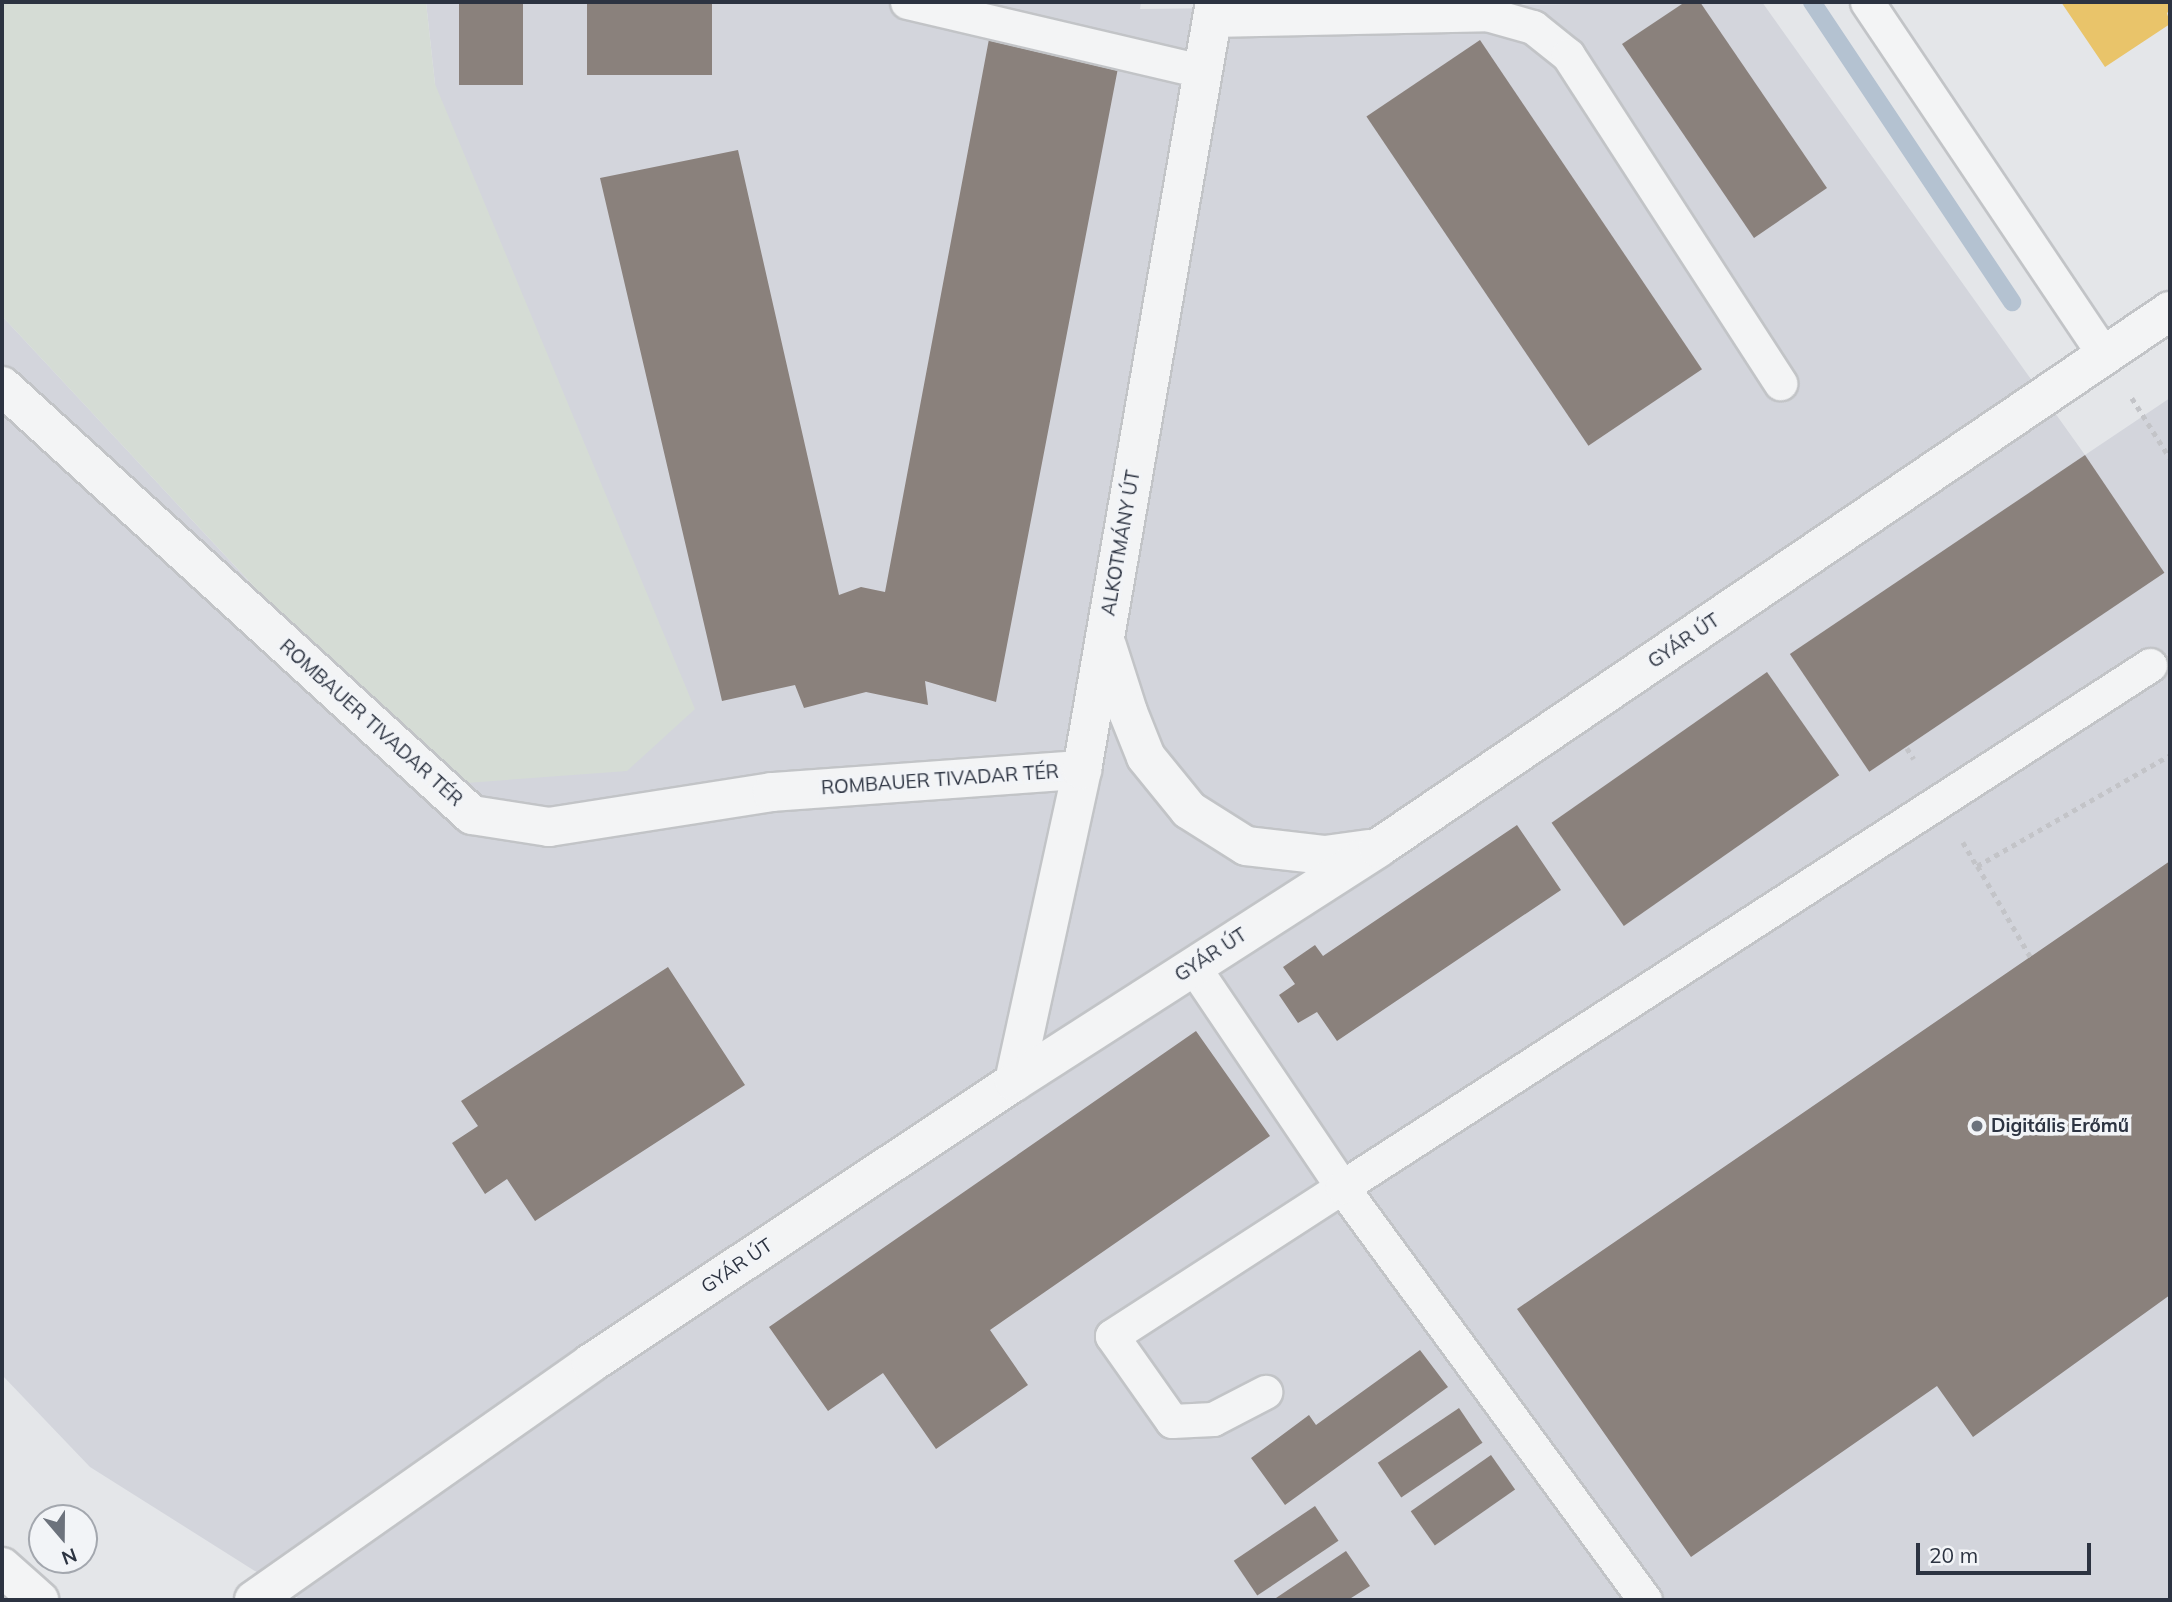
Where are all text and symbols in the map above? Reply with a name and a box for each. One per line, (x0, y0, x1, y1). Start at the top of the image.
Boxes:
street label: ALKOTMÁNY ÚT (1097, 468, 1145, 618)
street label: GYÁR ÚT (1644, 609, 1724, 673)
street label: ROMBAUER TIVADAR TÉR (275, 635, 467, 811)
street label: ROMBAUER TIVADAR TÉR (820, 760, 1060, 800)
street label: GYÁR ÚT (1171, 923, 1251, 987)
place label: Digitális Erőmű (1991, 1115, 2129, 1137)
marker: Digitális Erőmű (1969, 1118, 1985, 1134)
street label: GYÁR ÚT (697, 1234, 777, 1298)
north arrow (28, 1504, 98, 1574)
scale bar (1920, 1528, 2095, 1572)
text: 20 m (1929, 1542, 1978, 1568)
text: N (59, 1543, 80, 1571)

